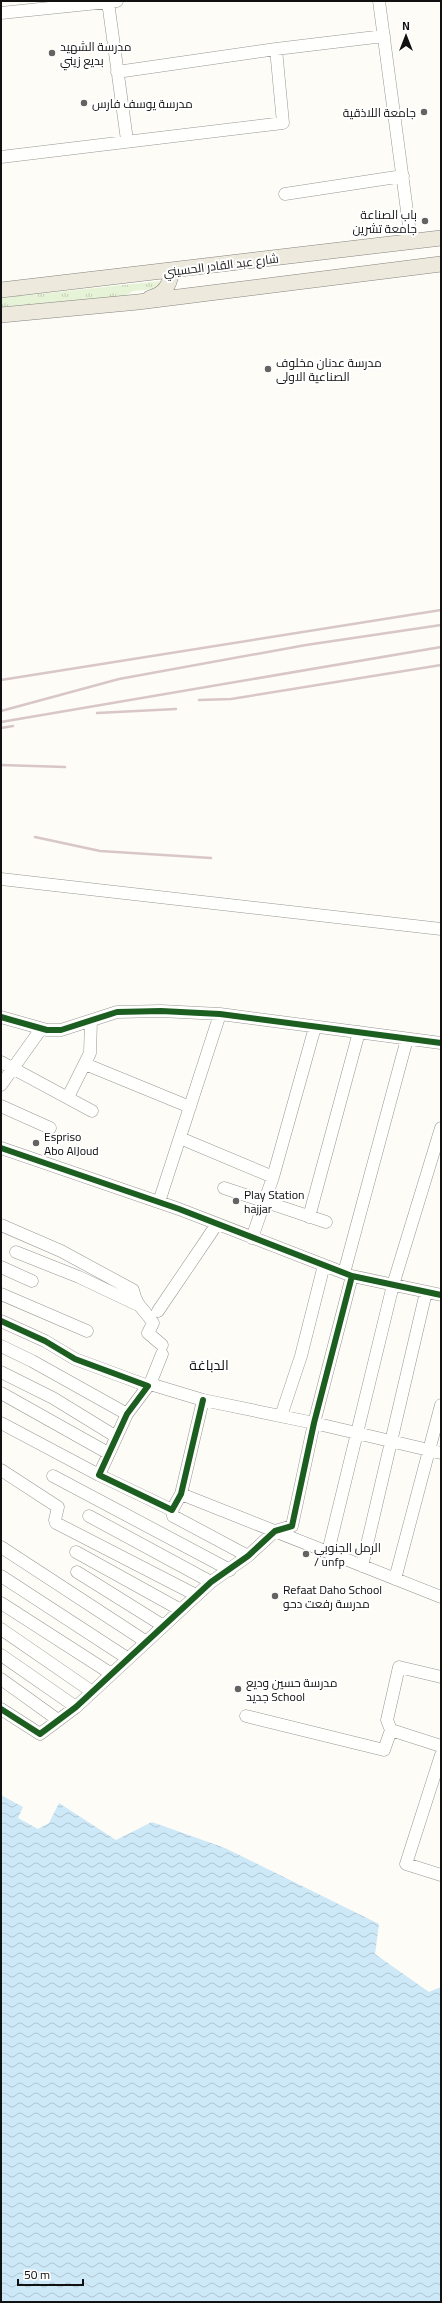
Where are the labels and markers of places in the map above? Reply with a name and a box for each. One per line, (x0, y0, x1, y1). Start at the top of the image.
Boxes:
place label: مدرسة الشهيد بديع زيني (60, 35, 132, 72)
marker: مدرسة الشهيد بديع زيني (47, 48, 57, 58)
place label: مدرسة يوسف فارس (92, 92, 193, 115)
marker: مدرسة يوسف فارس (79, 98, 89, 108)
place label: جامعة اللاذقية (343, 101, 416, 124)
marker: جامعة اللاذقية (419, 107, 429, 117)
place label: باب الصناعة جامعة تشرين (352, 203, 417, 240)
marker: باب الصناعة جامعة تشرين (420, 216, 430, 226)
place label: مدرسة عدنان مخلوف الصناعية الاولى (276, 351, 382, 388)
marker: مدرسة عدنان مخلوف الصناعية الاولى (263, 364, 273, 374)
place label: Espriso Abo AlJoud (44, 1125, 99, 1162)
marker: Espriso Abo AlJoud (31, 1138, 41, 1148)
place label: Play Station hajjar (244, 1183, 304, 1220)
marker: Play Station hajjar (231, 1196, 241, 1206)
place label: الرمل الجنوبي / unfp (314, 1536, 381, 1573)
marker: الرمل الجنوبي / unfp (301, 1549, 311, 1559)
place label: Refaat Daho School مدرسة رفعت دحو (283, 1578, 382, 1615)
marker: Refaat Daho School مدرسة رفعت دحو (270, 1591, 280, 1601)
place label: مدرسة حسين وديع جديد School (246, 1671, 337, 1708)
marker: مدرسة حسين وديع جديد School (233, 1684, 243, 1694)

